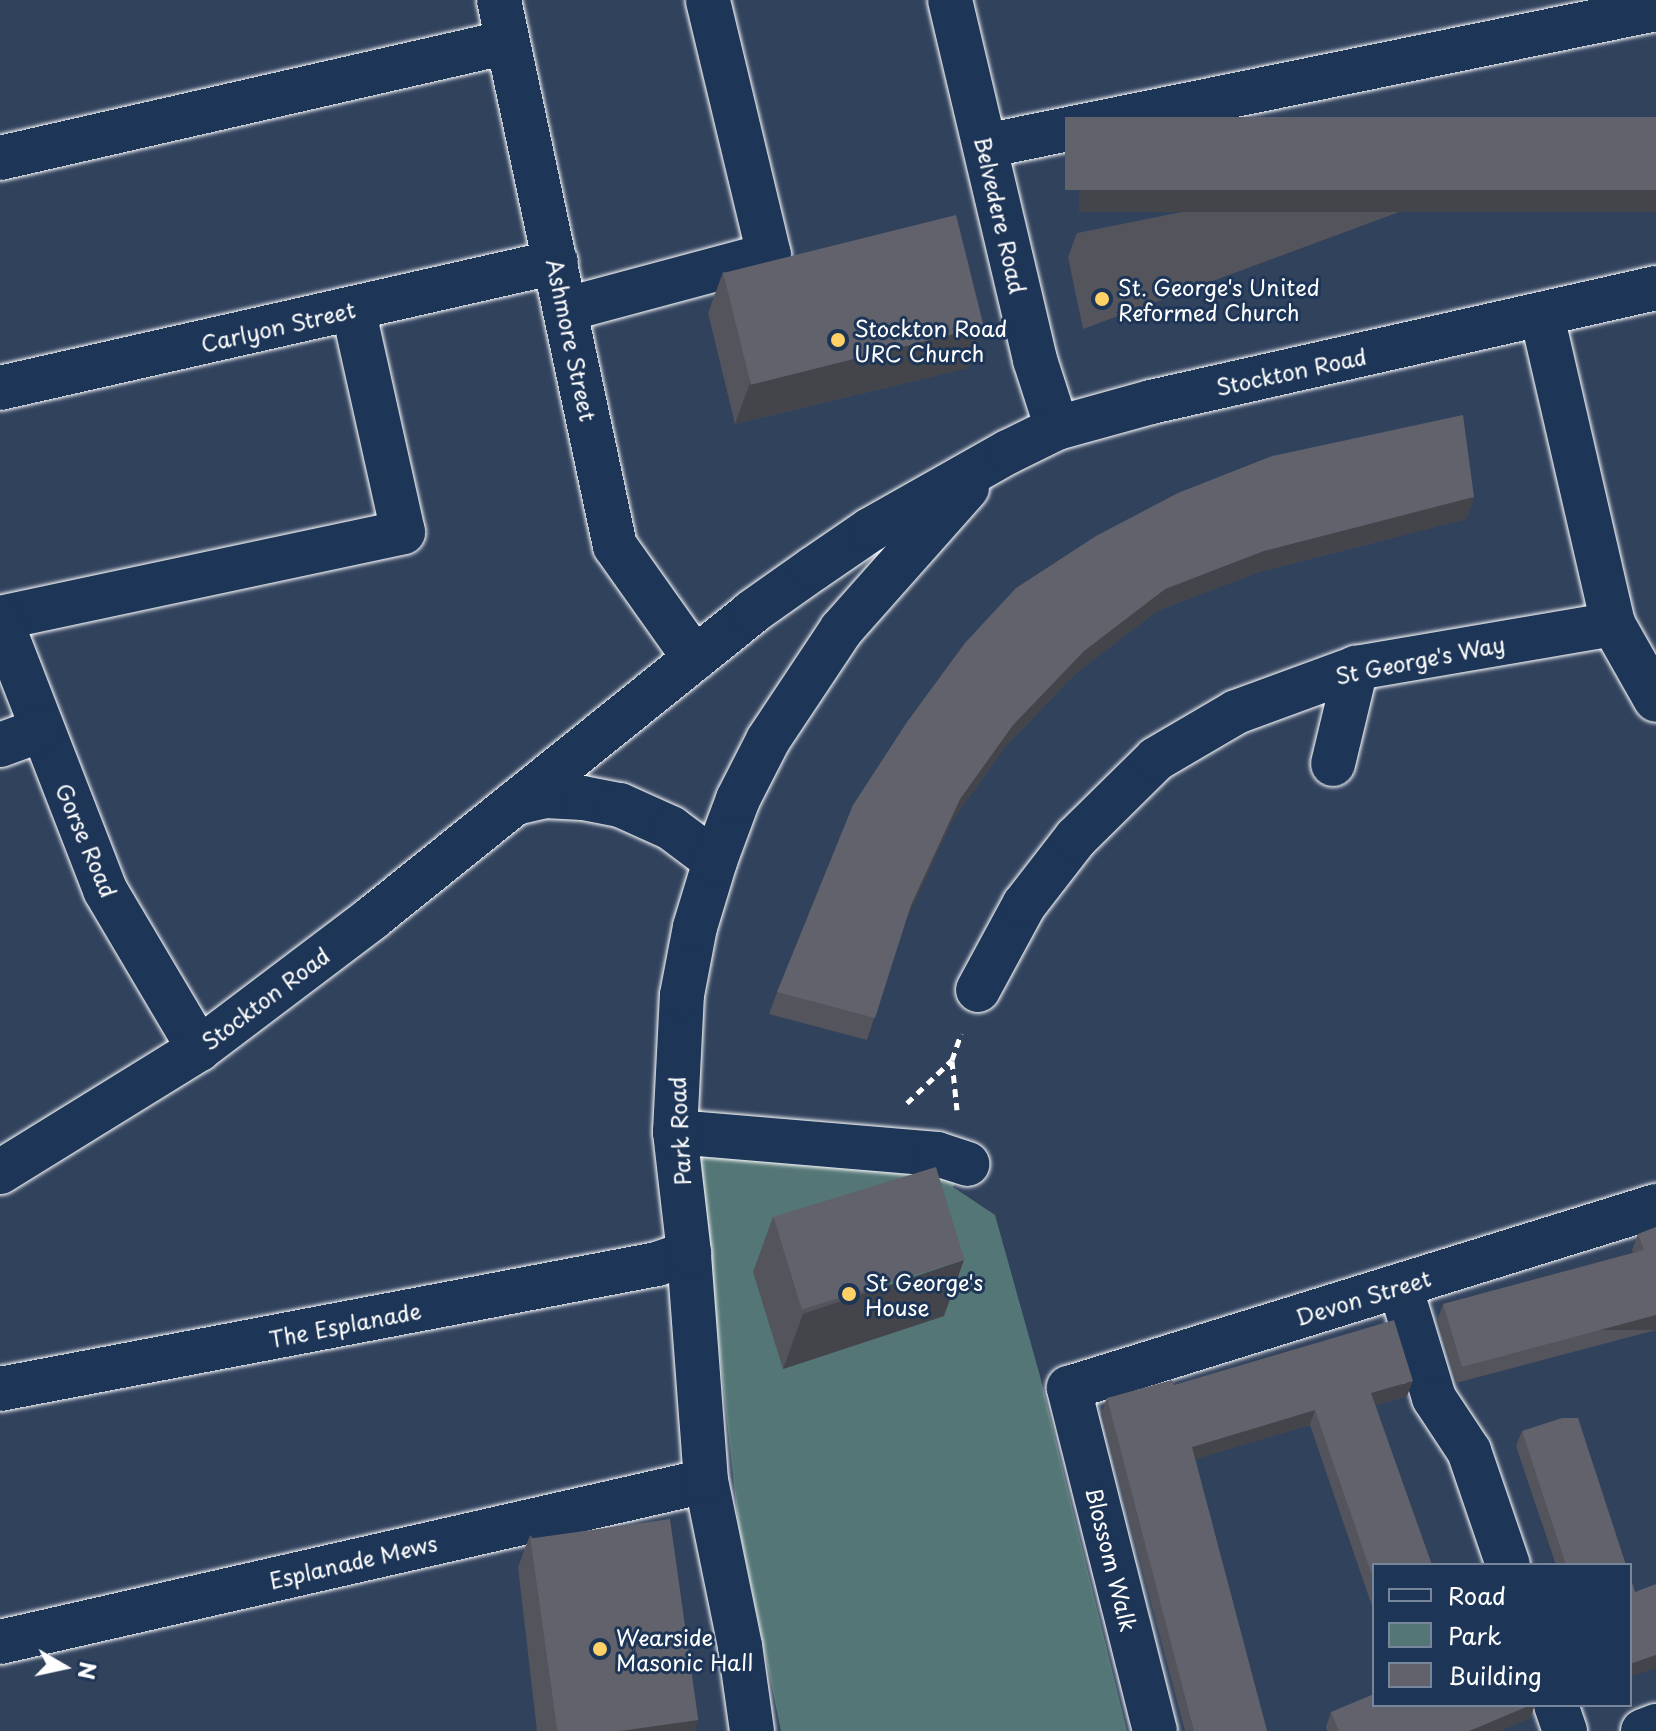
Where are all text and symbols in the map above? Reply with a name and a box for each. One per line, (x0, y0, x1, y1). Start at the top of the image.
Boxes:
street label: Belvedere Road (970, 134, 1032, 296)
street label: Ashmore Street (542, 256, 602, 424)
place label: St. George's United Reformed Church (1118, 273, 1321, 324)
marker: St. George's United Reformed Church (1093, 290, 1111, 308)
street label: Carlyon Street (199, 295, 357, 357)
place label: Stockton Road URC Church (854, 314, 1007, 366)
marker: Stockton Road URC Church (829, 331, 847, 349)
street label: Stockton Road (1213, 342, 1369, 400)
street label: St George's Way (1332, 629, 1508, 689)
street label: Gorse Road (51, 779, 123, 901)
street label: Stockton Road (196, 941, 334, 1055)
street label: Park Road (663, 1076, 695, 1186)
street label: Devon Street (1293, 1264, 1433, 1330)
place label: St George's House (865, 1268, 984, 1320)
marker: St George's House (840, 1285, 858, 1303)
street label: The Esplanade (267, 1296, 423, 1352)
street label: Blossom Walk (1081, 1484, 1143, 1634)
street label: Esplanade Mews (265, 1529, 441, 1593)
legend (1372, 1563, 1632, 1707)
text: Road (1448, 1577, 1506, 1613)
text: Park (1448, 1617, 1502, 1653)
place label: Wearside Masonic Hall (616, 1623, 753, 1674)
north arrow (24, 1627, 104, 1707)
marker: Wearside Masonic Hall (591, 1640, 609, 1658)
text: Building (1448, 1657, 1542, 1693)
text: N (71, 1660, 106, 1682)

